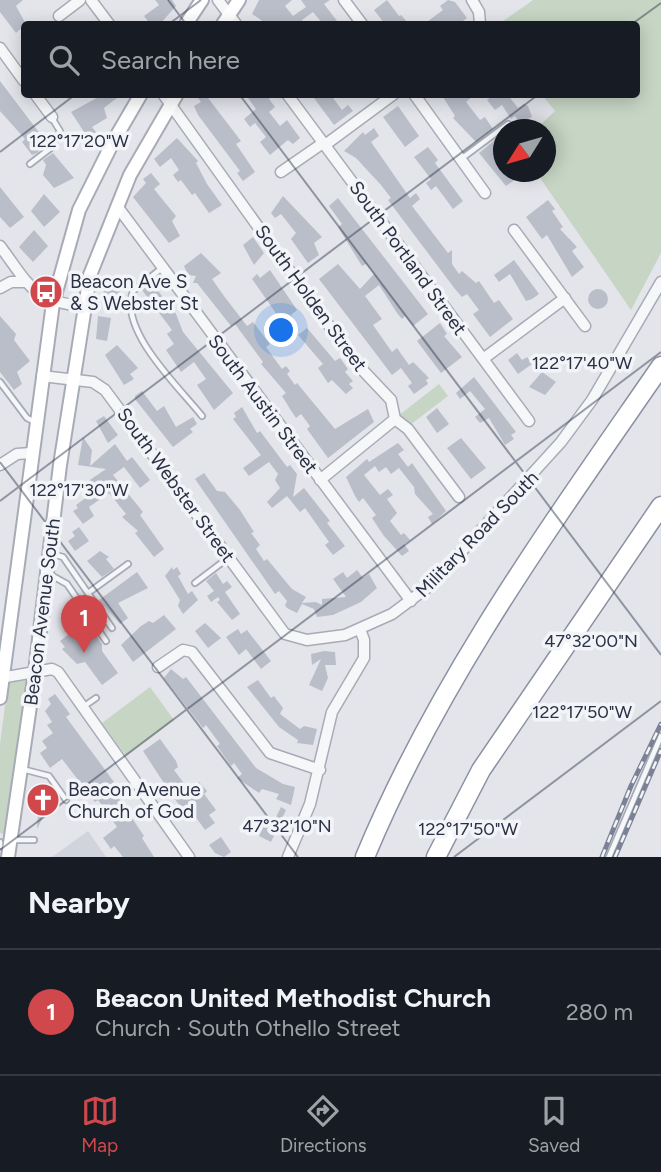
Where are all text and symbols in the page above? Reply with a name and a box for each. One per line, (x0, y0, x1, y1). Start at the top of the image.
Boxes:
search box (21, 21, 640, 98)
icon: search (45, 41, 83, 79)
text: Search here (101, 44, 240, 76)
north arrow (493, 119, 556, 182)
text: 122°17'20"W (29, 130, 129, 152)
street label: South Portland Street (344, 177, 472, 339)
street label: South Holden Street (250, 220, 372, 376)
place label: Beacon Ave S & S Webster St (70, 270, 199, 315)
bus stop icon: Beacon Ave S & S Webster St (27, 273, 65, 311)
your location (264, 313, 298, 347)
street label: South Austin Street (203, 330, 323, 478)
text: 122°17'40"W (532, 352, 633, 374)
street label: South Webster Street (112, 403, 240, 567)
street label: Military Road South (411, 466, 543, 602)
text: 122°17'30"W (29, 479, 129, 501)
street label: Beacon Avenue South (19, 517, 65, 707)
pin: 1 (61, 595, 107, 653)
text: 47°32'00"N (544, 630, 638, 652)
text: 122°17'50"W (532, 701, 633, 723)
place label: Beacon Avenue Church of God (68, 778, 201, 823)
church icon: Beacon Avenue Church of God (24, 781, 62, 819)
text: 47°32'10"N (242, 815, 332, 837)
text: 122°17'50"W (418, 818, 519, 840)
text: Nearby (28, 884, 130, 921)
text: Beacon United Methodist Church (95, 982, 491, 1014)
text: 1 (46, 998, 56, 1026)
text: 280 m (566, 998, 633, 1026)
text: Church · South Othello Street (95, 1014, 401, 1042)
tab: Map (81, 1092, 119, 1157)
tab: Directions (280, 1092, 367, 1157)
tab: Saved (528, 1092, 580, 1157)

